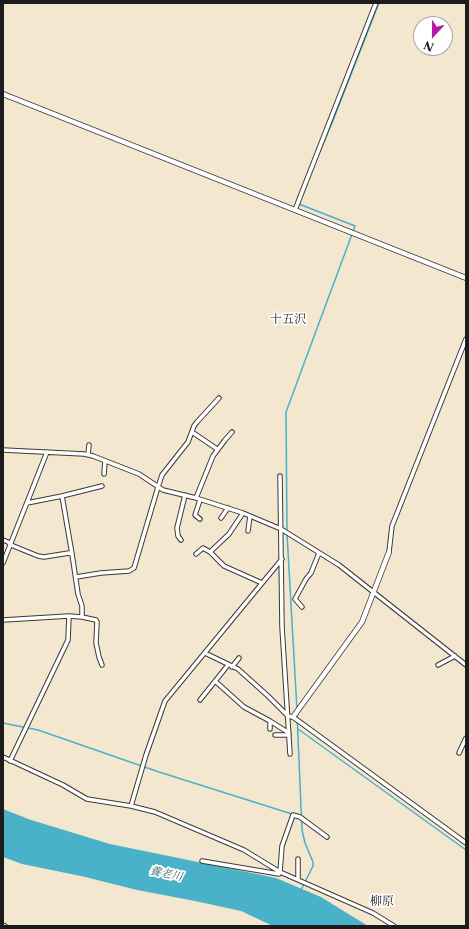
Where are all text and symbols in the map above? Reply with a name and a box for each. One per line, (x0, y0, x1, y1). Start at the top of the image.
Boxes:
north arrow (413, 16, 453, 56)
text: N (422, 38, 436, 54)
district label: 十五沢 (270, 313, 306, 327)
water label: 養老川 (148, 864, 184, 884)
district label: 柳原 (370, 895, 394, 909)

